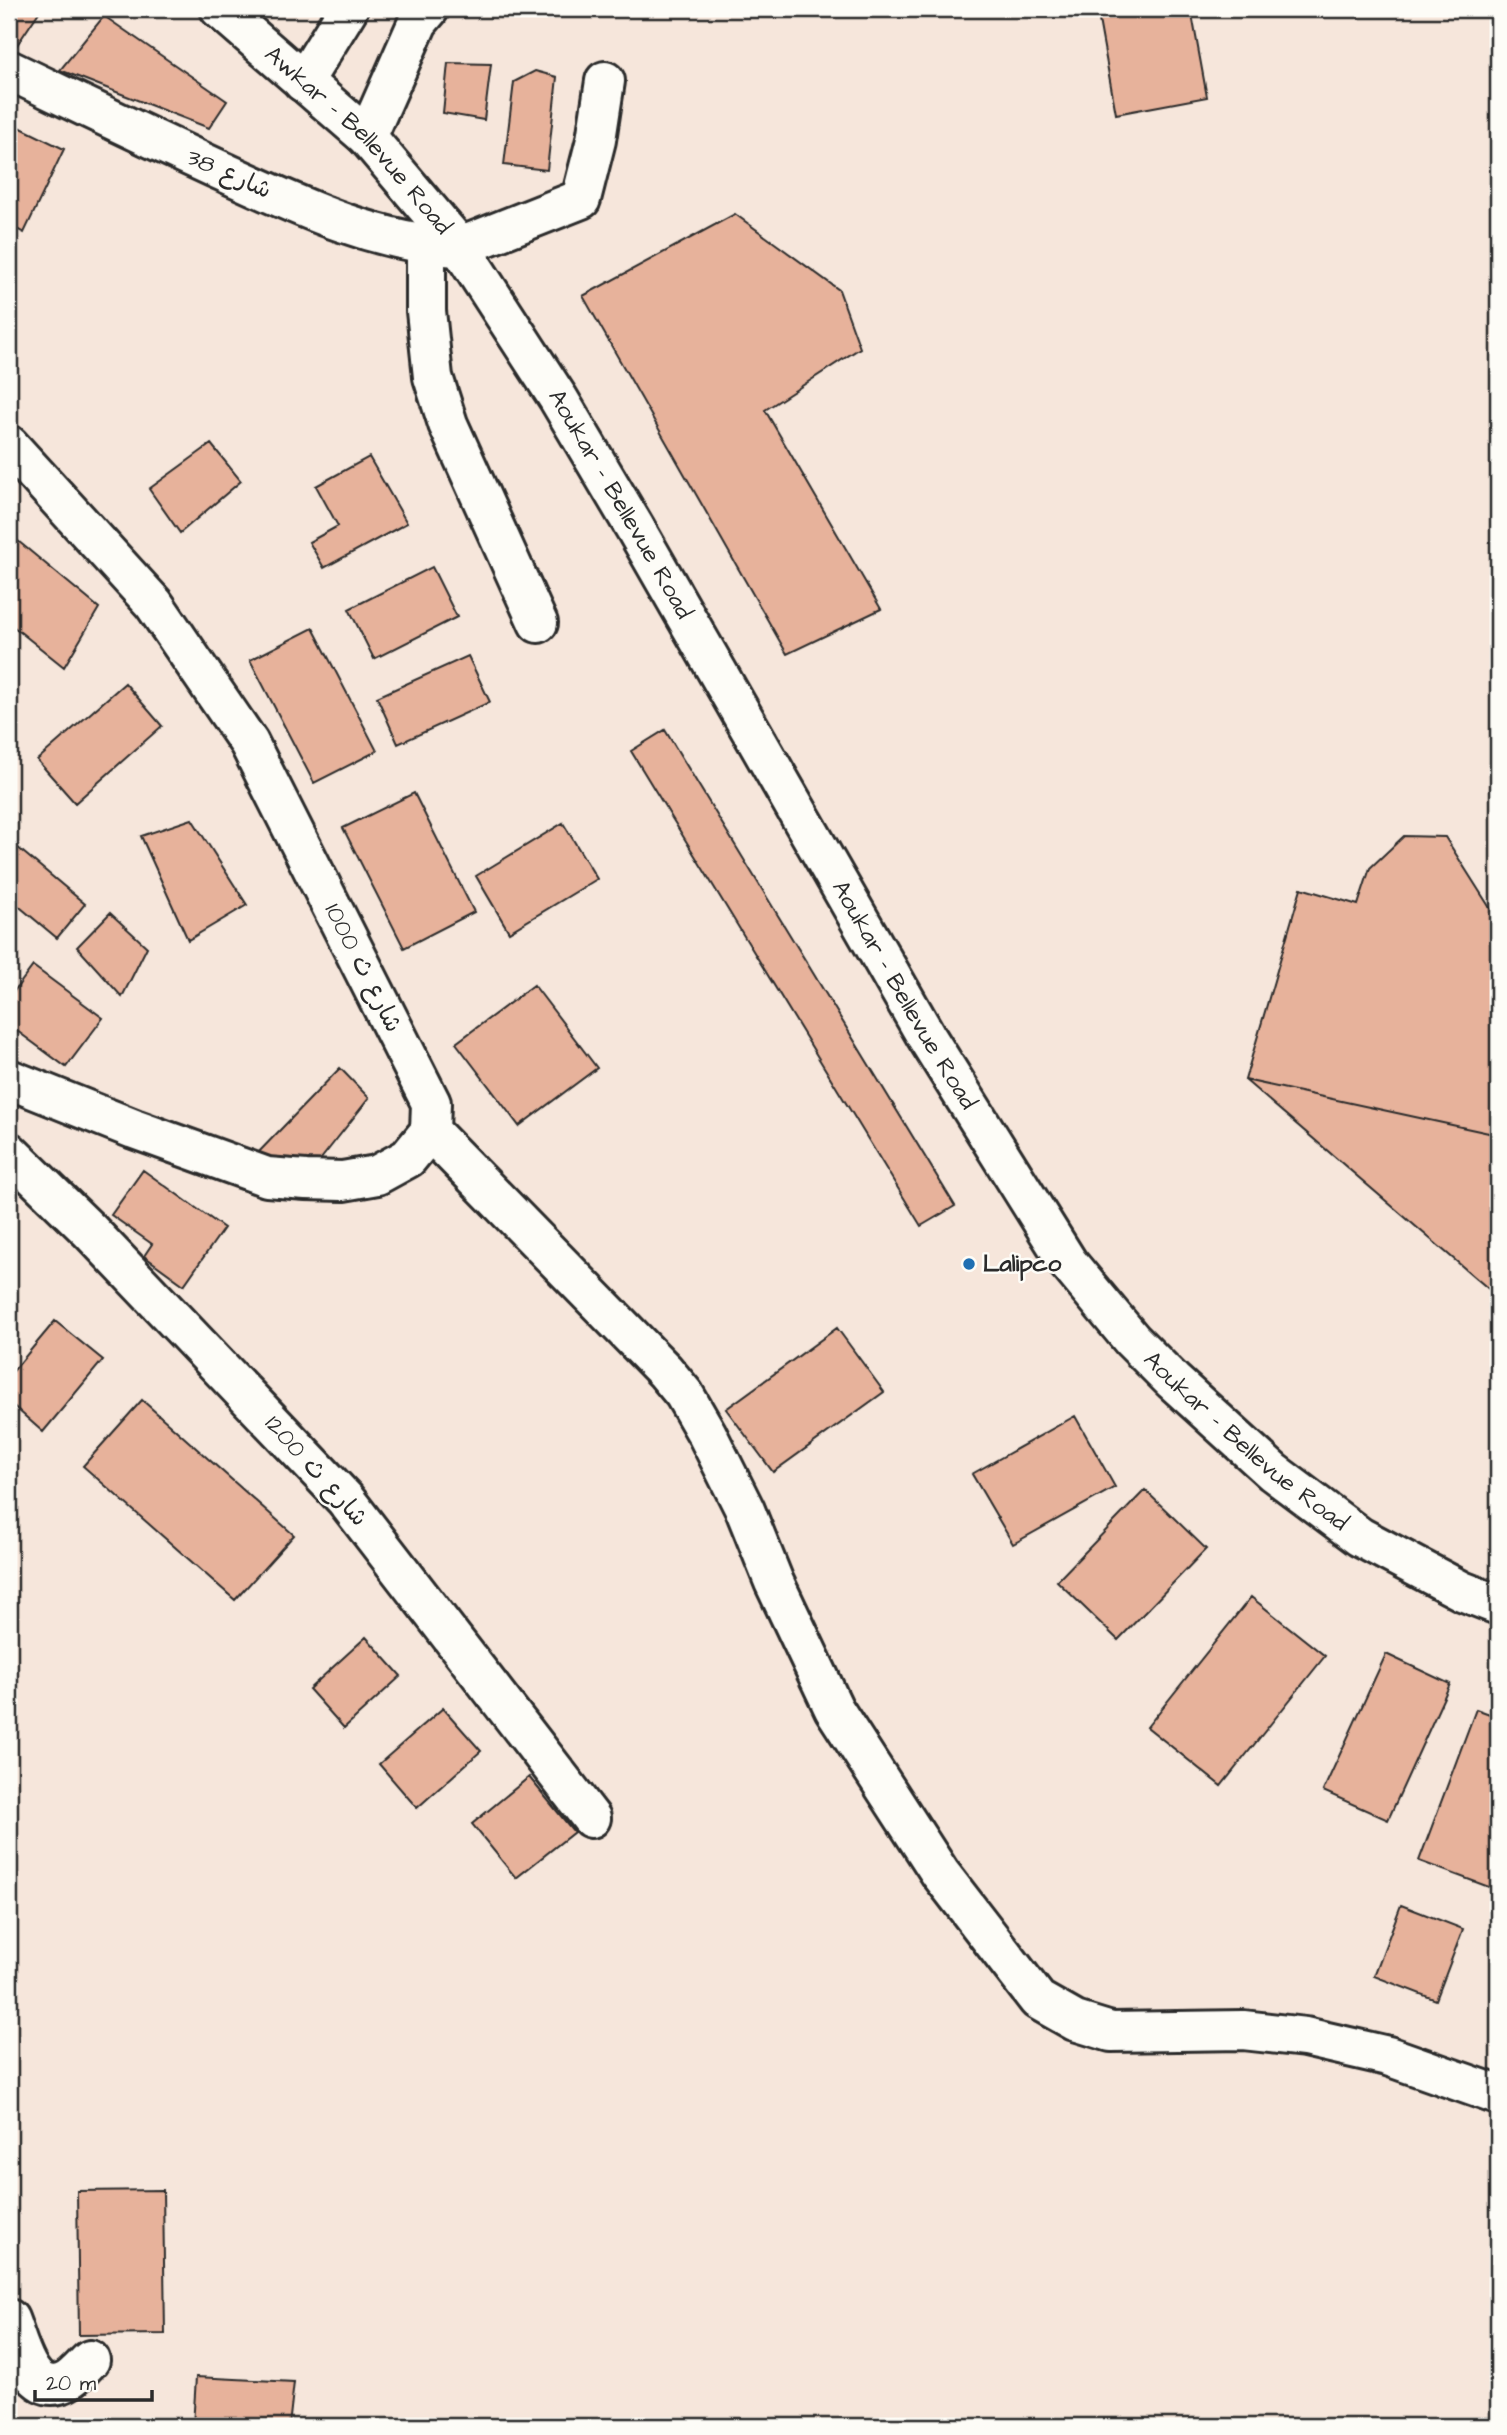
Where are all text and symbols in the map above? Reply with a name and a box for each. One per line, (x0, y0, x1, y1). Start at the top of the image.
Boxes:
street label: Awkar - Bellevue Road (257, 38, 460, 242)
street label: شارع 38 (181, 140, 277, 208)
street label: Aoukar - Bellevue Road (540, 383, 701, 625)
street label: Aoukar - Bellevue Road (823, 874, 985, 1116)
street label: شارع ث 1000 (316, 898, 410, 1038)
place label: Lalipco (983, 1247, 1062, 1281)
marker: Lalipco (961, 1256, 977, 1272)
street label: Aoukar - Bellevue Road (1136, 1344, 1355, 1539)
street label: شارع ث 1200 (257, 1408, 375, 1534)
scale bar (35, 2358, 152, 2402)
text: 20 m (46, 2369, 97, 2398)

